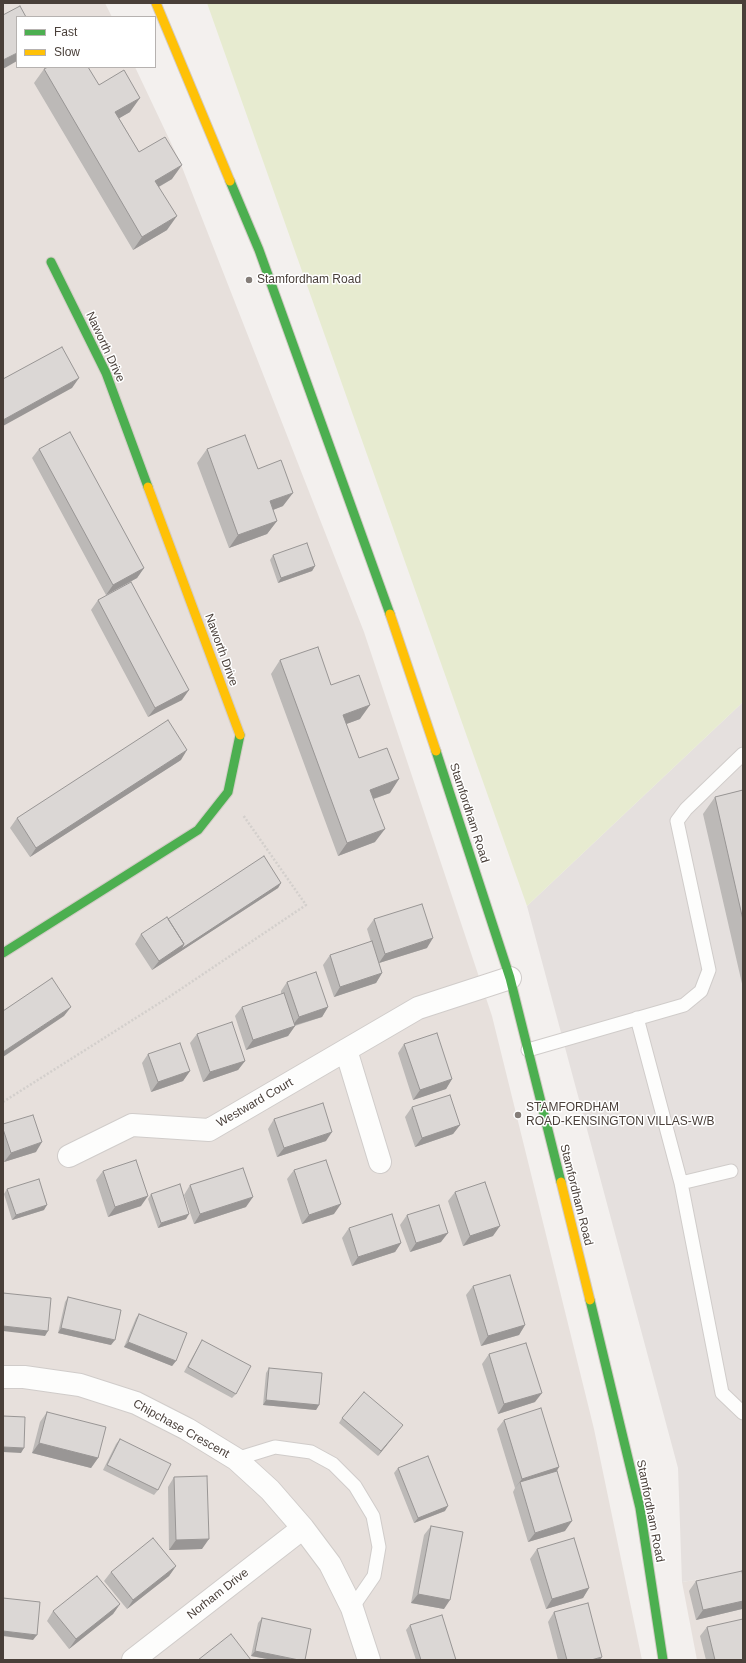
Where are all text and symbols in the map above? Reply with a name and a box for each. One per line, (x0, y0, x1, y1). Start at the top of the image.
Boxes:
legend (16, 16, 156, 68)
text: Fast (54, 25, 77, 39)
text: Slow (54, 45, 80, 59)
place label: Stamfordham Road (257, 273, 361, 287)
marker: Stamfordham Road (244, 275, 254, 285)
street label: Naworth Drive (82, 310, 128, 384)
street label: Naworth Drive (201, 612, 241, 688)
street label: Stamfordham Road (446, 761, 492, 865)
street label: Westward Court (214, 1075, 296, 1131)
place label: STAMFORDHAM ROAD-KENSINGTON VILLAS-W/B (526, 1101, 714, 1129)
marker: STAMFORDHAM ROAD-KENSINGTON VILLAS-W/B (513, 1110, 523, 1120)
street label: Stamfordham Road (556, 1143, 596, 1247)
street label: Chipchase Crescent (130, 1397, 232, 1461)
street label: Stamfordham Road (633, 1459, 667, 1563)
street label: Norham Drive (184, 1566, 252, 1622)

